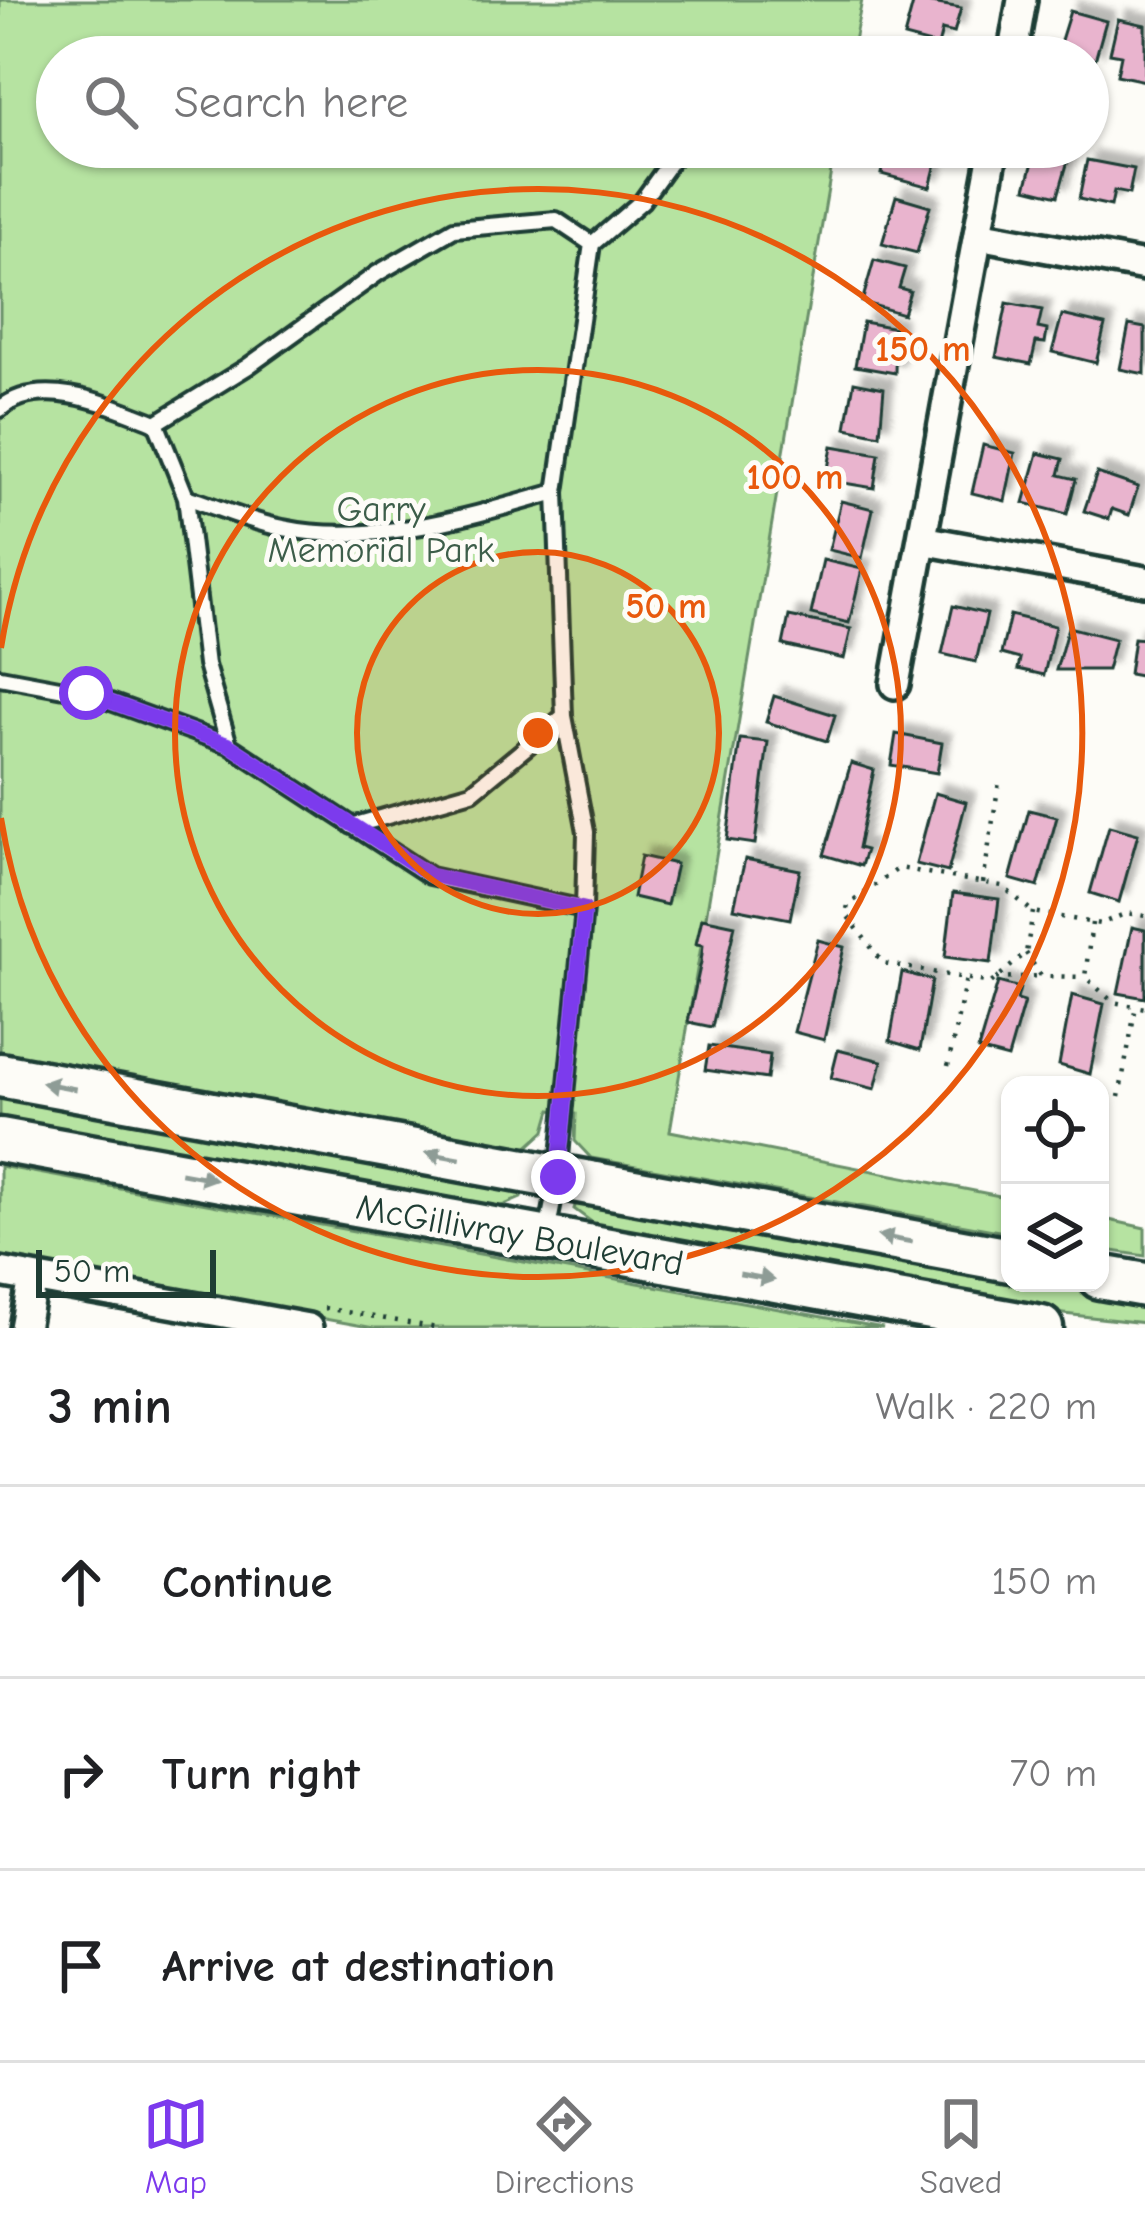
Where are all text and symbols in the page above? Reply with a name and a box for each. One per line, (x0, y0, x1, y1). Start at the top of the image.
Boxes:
search box (36, 36, 1109, 168)
icon: search (78, 69, 144, 135)
text: Search here (174, 76, 408, 128)
text: 150 m (875, 329, 971, 370)
text: 100 m (747, 457, 843, 498)
park label: Garry Memorial Park (268, 489, 495, 571)
text: 50 m (625, 586, 707, 627)
route start (59, 666, 113, 720)
centre of rings (517, 712, 559, 754)
one-way arrow (40, 1076, 77, 1095)
map controls (1001, 1076, 1109, 1292)
button: locate (1001, 1076, 1109, 1184)
one-way arrow (423, 1146, 461, 1165)
route end (531, 1150, 585, 1204)
one-way arrow (179, 1167, 217, 1185)
button: layers (1001, 1184, 1109, 1292)
street label: McGillivray Boulevard (353, 1186, 687, 1284)
one-way arrow (876, 1229, 913, 1248)
scale bar (36, 1244, 216, 1297)
text: 50 m (54, 1252, 130, 1290)
one-way arrow (739, 1268, 777, 1286)
text: 3 min (48, 1377, 172, 1436)
text: Walk · 220 m (876, 1384, 1097, 1429)
icon: ahead (48, 1549, 114, 1615)
text: Continue (162, 1556, 332, 1608)
text: 150 m (991, 1559, 1097, 1604)
icon: right (48, 1741, 114, 1807)
text: Turn right (162, 1748, 360, 1800)
text: 70 m (1010, 1751, 1097, 1796)
icon: arrive (48, 1933, 114, 1999)
text: Arrive at destination (162, 1940, 555, 1992)
tab: Map (143, 2091, 209, 2201)
tab: Directions (495, 2091, 634, 2201)
tab: Saved (920, 2091, 1002, 2201)

